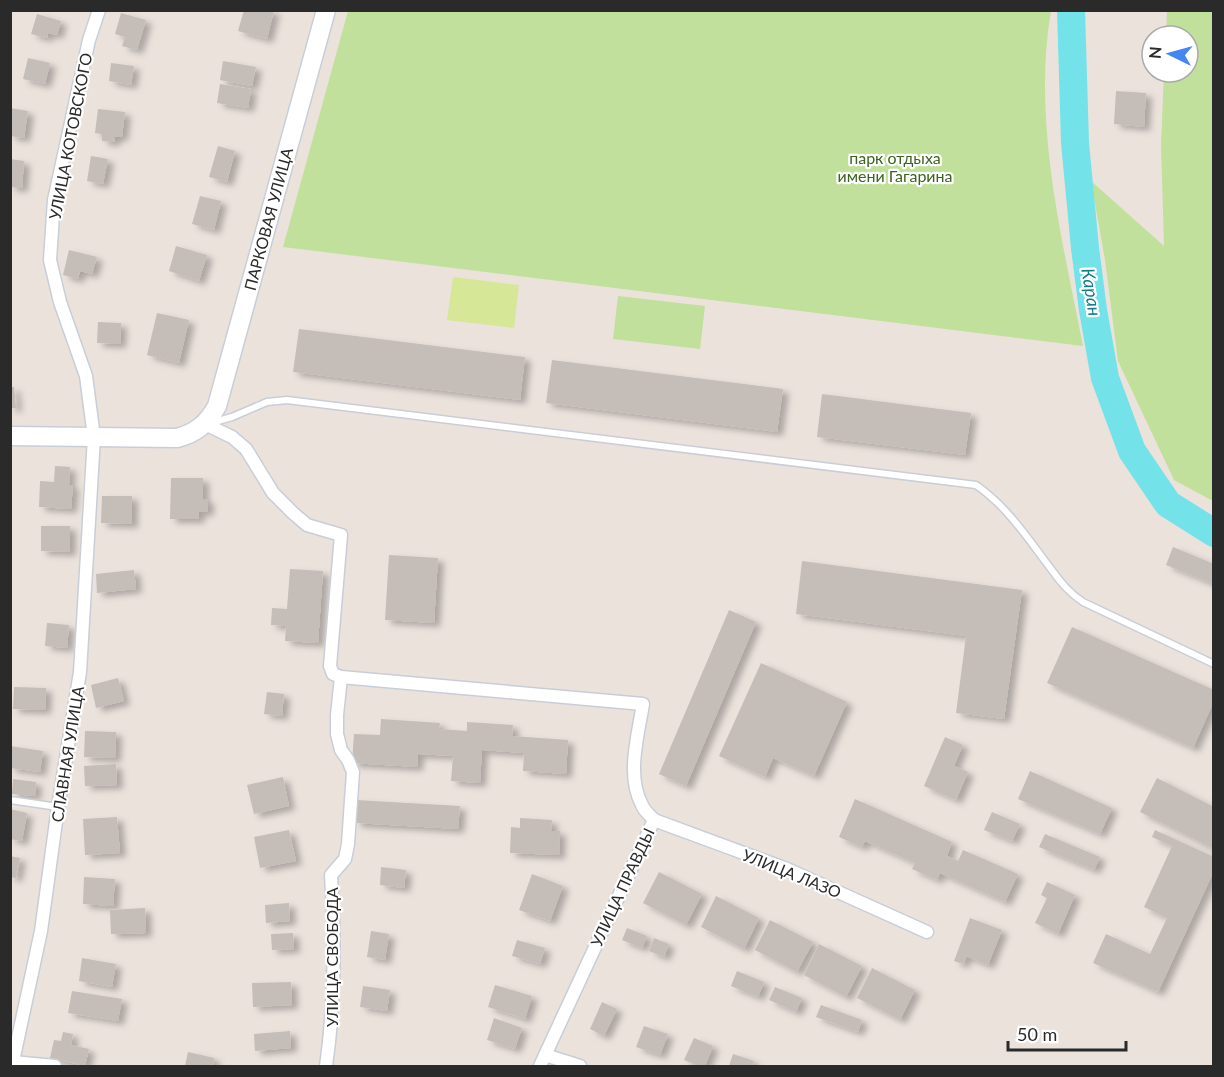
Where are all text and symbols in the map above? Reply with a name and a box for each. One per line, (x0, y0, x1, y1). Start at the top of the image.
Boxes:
north arrow (1140, 24, 1200, 84)
text: N (1145, 46, 1165, 60)
street label: УЛИЦА КОТОВСКОГО (45, 51, 96, 221)
street label: ПАРКОВАЯ УЛИЦА (240, 145, 296, 293)
park label: парк отдыха имени Гагарина (837, 148, 953, 185)
water label: Каран (1077, 266, 1107, 318)
street label: СЛАВНАЯ УЛИЦА (47, 684, 87, 823)
street label: УЛИЦА ПРАВДЫ (586, 825, 658, 949)
street label: УЛИЦА ЛАЗО (740, 845, 844, 901)
street label: УЛИЦА СВОБОДА (322, 887, 341, 1027)
scale bar (1008, 1014, 1126, 1052)
text: 50 m (1017, 1023, 1057, 1045)

